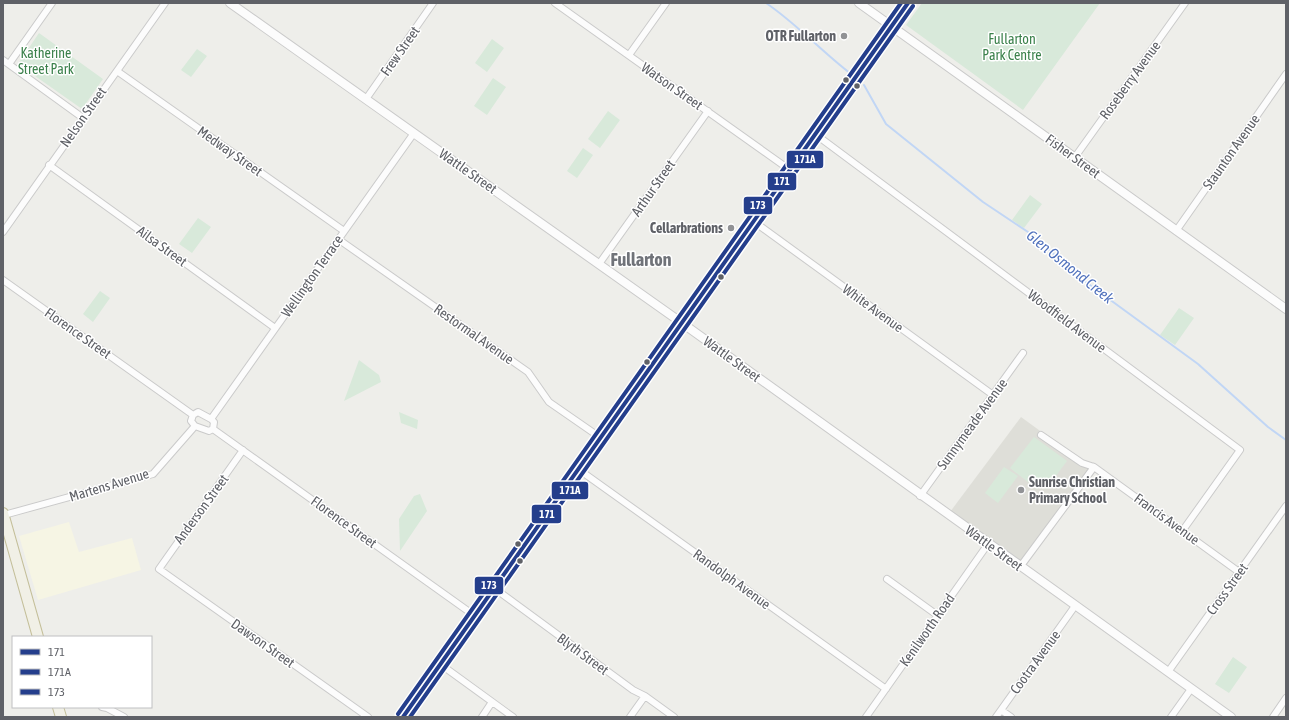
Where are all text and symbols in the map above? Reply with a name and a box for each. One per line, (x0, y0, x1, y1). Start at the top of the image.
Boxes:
street label: Frew Street (377, 23, 423, 79)
place label: OTR Fullarton (766, 28, 836, 44)
marker: OTR Fullarton (839, 31, 849, 41)
park label: Fullarton Park Centre (982, 31, 1042, 63)
street label: Roseberry Avenue (1096, 38, 1164, 122)
park label: Katherine Street Park (18, 45, 74, 77)
street label: Watson Street (638, 59, 706, 113)
unlabelled marker (841, 75, 851, 85)
unlabelled marker (852, 81, 862, 91)
street label: Nelson Street (57, 84, 109, 150)
street label: Staunton Avenue (1199, 111, 1263, 193)
street label: Medway Street (195, 123, 265, 179)
street label: Fisher Street (1043, 131, 1103, 181)
street label: Wattle Street (436, 145, 500, 197)
line badge: 171A (786, 150, 824, 169)
text: 171A (795, 153, 816, 165)
street label: Arthur Street (628, 157, 678, 219)
line badge: 171 (767, 172, 797, 191)
text: 171 (774, 175, 790, 187)
line badge: 173 (743, 196, 773, 215)
text: 173 (750, 199, 766, 211)
place label: Cellarbrations (650, 220, 723, 236)
street label: Ailsa Street (134, 223, 190, 269)
marker: Cellarbrations (726, 223, 736, 233)
water label: Glen Osmond Creek (1023, 226, 1117, 307)
street label: Wellington Terrace (278, 232, 346, 320)
district label: Fullarton (610, 249, 672, 270)
unlabelled marker (716, 272, 726, 282)
street label: White Avenue (840, 281, 906, 335)
street label: Woodfield Avenue (1025, 286, 1109, 356)
street label: Restormal Avenue (431, 301, 517, 367)
street label: Florence Street (42, 304, 114, 362)
street label: Wattle Street (700, 333, 764, 385)
unlabelled marker (642, 357, 652, 367)
street label: Sunnymeade Avenue (934, 375, 1010, 473)
street label: Martens Avenue (67, 465, 151, 505)
street label: Anderson Street (171, 471, 231, 547)
place label: Sunrise Christian Primary School (1029, 474, 1115, 506)
line badge: 171A (551, 481, 589, 500)
text: 171A (560, 484, 581, 496)
marker: Sunrise Christian Primary School (1016, 485, 1026, 495)
street label: Francis Avenue (1131, 490, 1203, 548)
street label: Florence Street (308, 493, 380, 551)
line badge: 171 (531, 504, 562, 524)
text: 171 (539, 508, 555, 520)
street label: Wattle Street (962, 522, 1026, 574)
unlabelled marker (513, 539, 523, 549)
street label: Randolph Avenue (690, 546, 774, 612)
unlabelled marker (515, 556, 525, 566)
street label: Cross Street (1203, 560, 1251, 618)
line badge: 173 (474, 576, 504, 595)
text: 173 (481, 579, 497, 591)
street label: Kenilworth Road (896, 591, 958, 669)
street label: Dawson Street (228, 615, 298, 671)
street label: Cootra Avenue (1007, 627, 1063, 697)
street label: Blyth Street (554, 630, 612, 678)
legend (12, 636, 152, 708)
text: 171 (48, 645, 65, 659)
text: 171A (48, 665, 71, 679)
text: 173 (48, 685, 65, 699)

